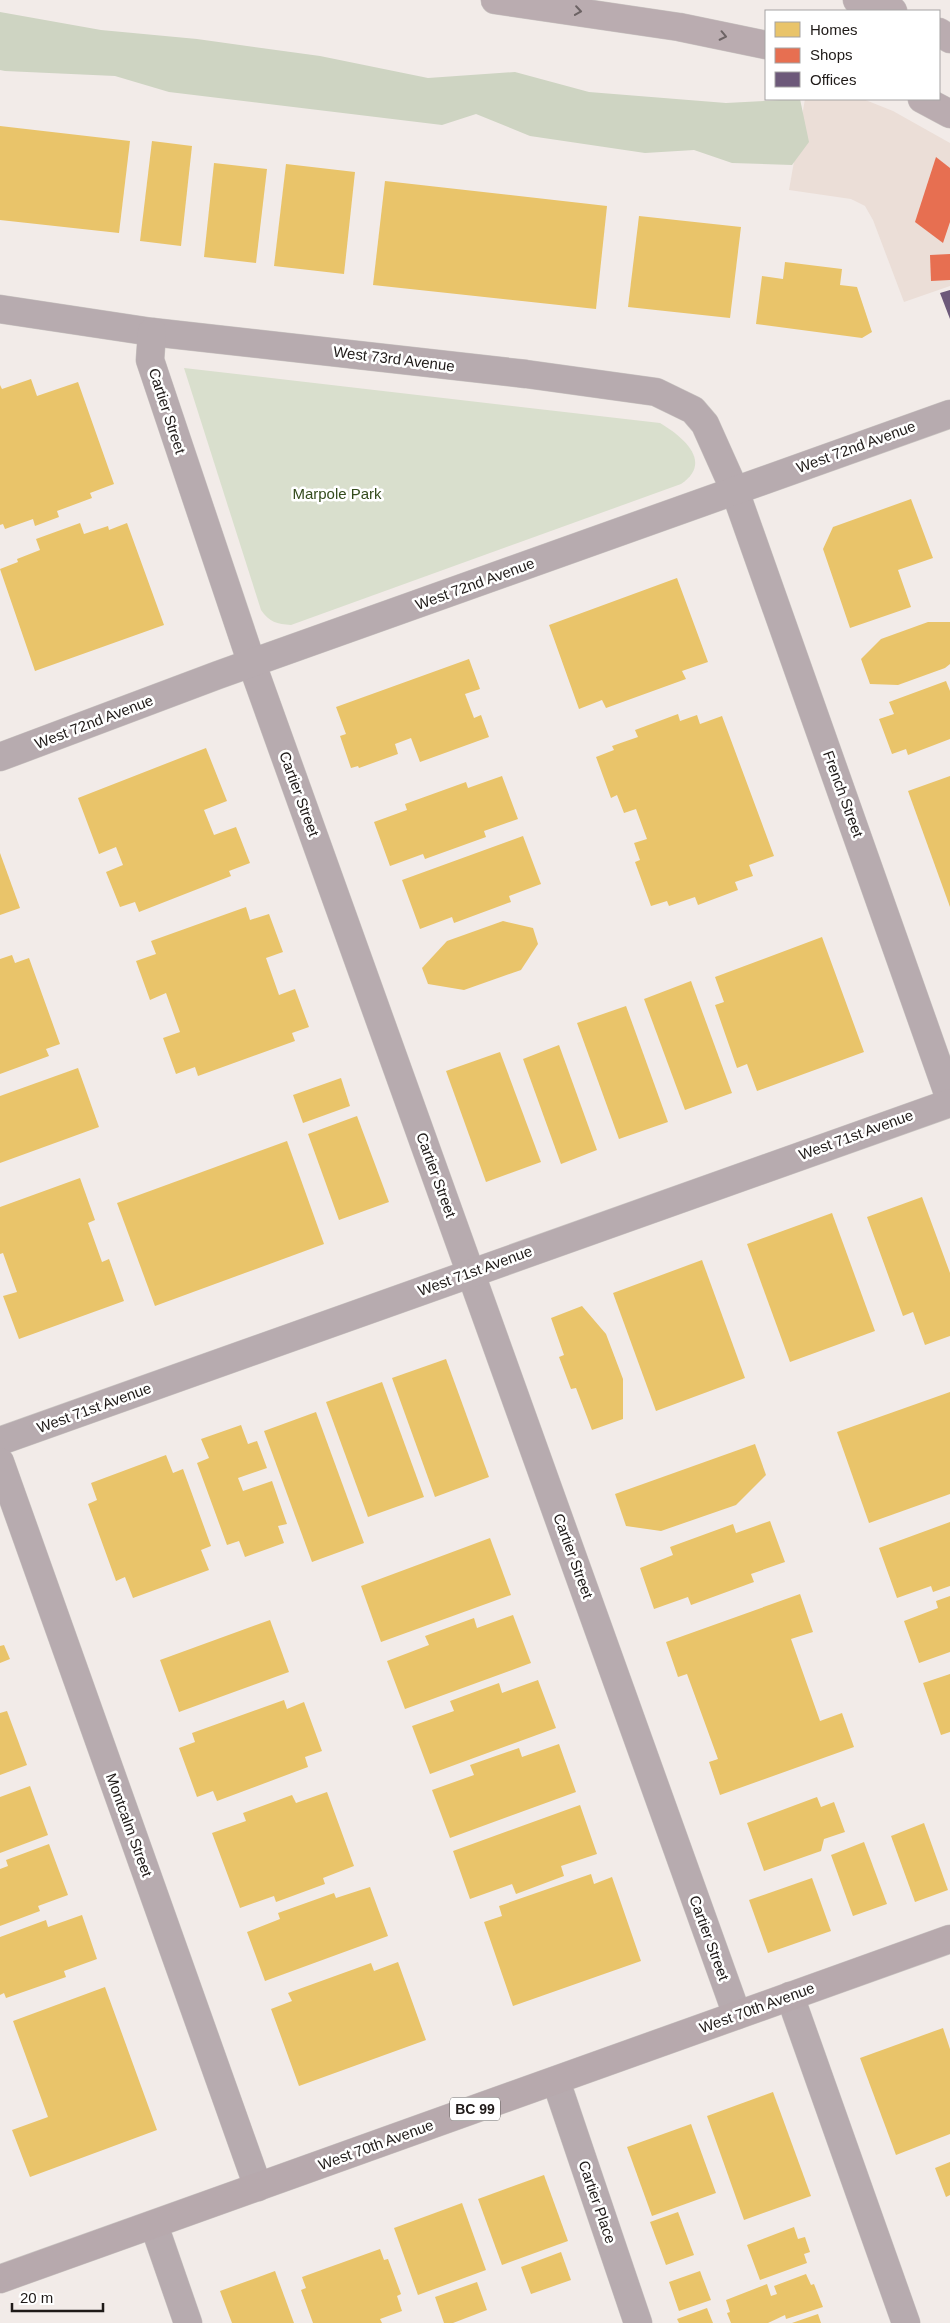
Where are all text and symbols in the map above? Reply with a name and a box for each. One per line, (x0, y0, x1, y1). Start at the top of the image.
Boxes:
one-way arrow (574, 5, 582, 16)
legend (765, 10, 940, 100)
text: Homes (810, 21, 858, 38)
one-way arrow (718, 30, 727, 41)
text: Shops (810, 46, 853, 63)
text: Offices (810, 71, 856, 88)
street label: West 73rd Avenue (332, 343, 456, 374)
street label: Cartier Street (146, 366, 190, 457)
street label: West 72nd Avenue (794, 417, 918, 476)
park label: Marpole Park (292, 485, 382, 502)
street label: West 72nd Avenue (413, 554, 537, 613)
street label: West 72nd Avenue (32, 691, 155, 752)
street label: French Street (820, 748, 867, 840)
street label: Cartier Street (276, 749, 323, 839)
street label: West 71st Avenue (796, 1106, 915, 1163)
street label: Cartier Street (413, 1130, 460, 1220)
street label: West 71st Avenue (415, 1242, 534, 1299)
street label: West 71st Avenue (34, 1379, 153, 1436)
street label: Cartier Street (550, 1511, 597, 1601)
street label: Montcalm Street (103, 1771, 156, 1880)
street label: Cartier Street (686, 1893, 733, 1983)
street label: West 70th Avenue (697, 1979, 817, 2036)
road number: BC 99 (450, 2098, 500, 2120)
street label: West 70th Avenue (316, 2116, 436, 2173)
street label: Cartier Place (575, 2158, 620, 2246)
scale bar (12, 2280, 104, 2312)
text: 20 m (20, 2289, 53, 2306)

